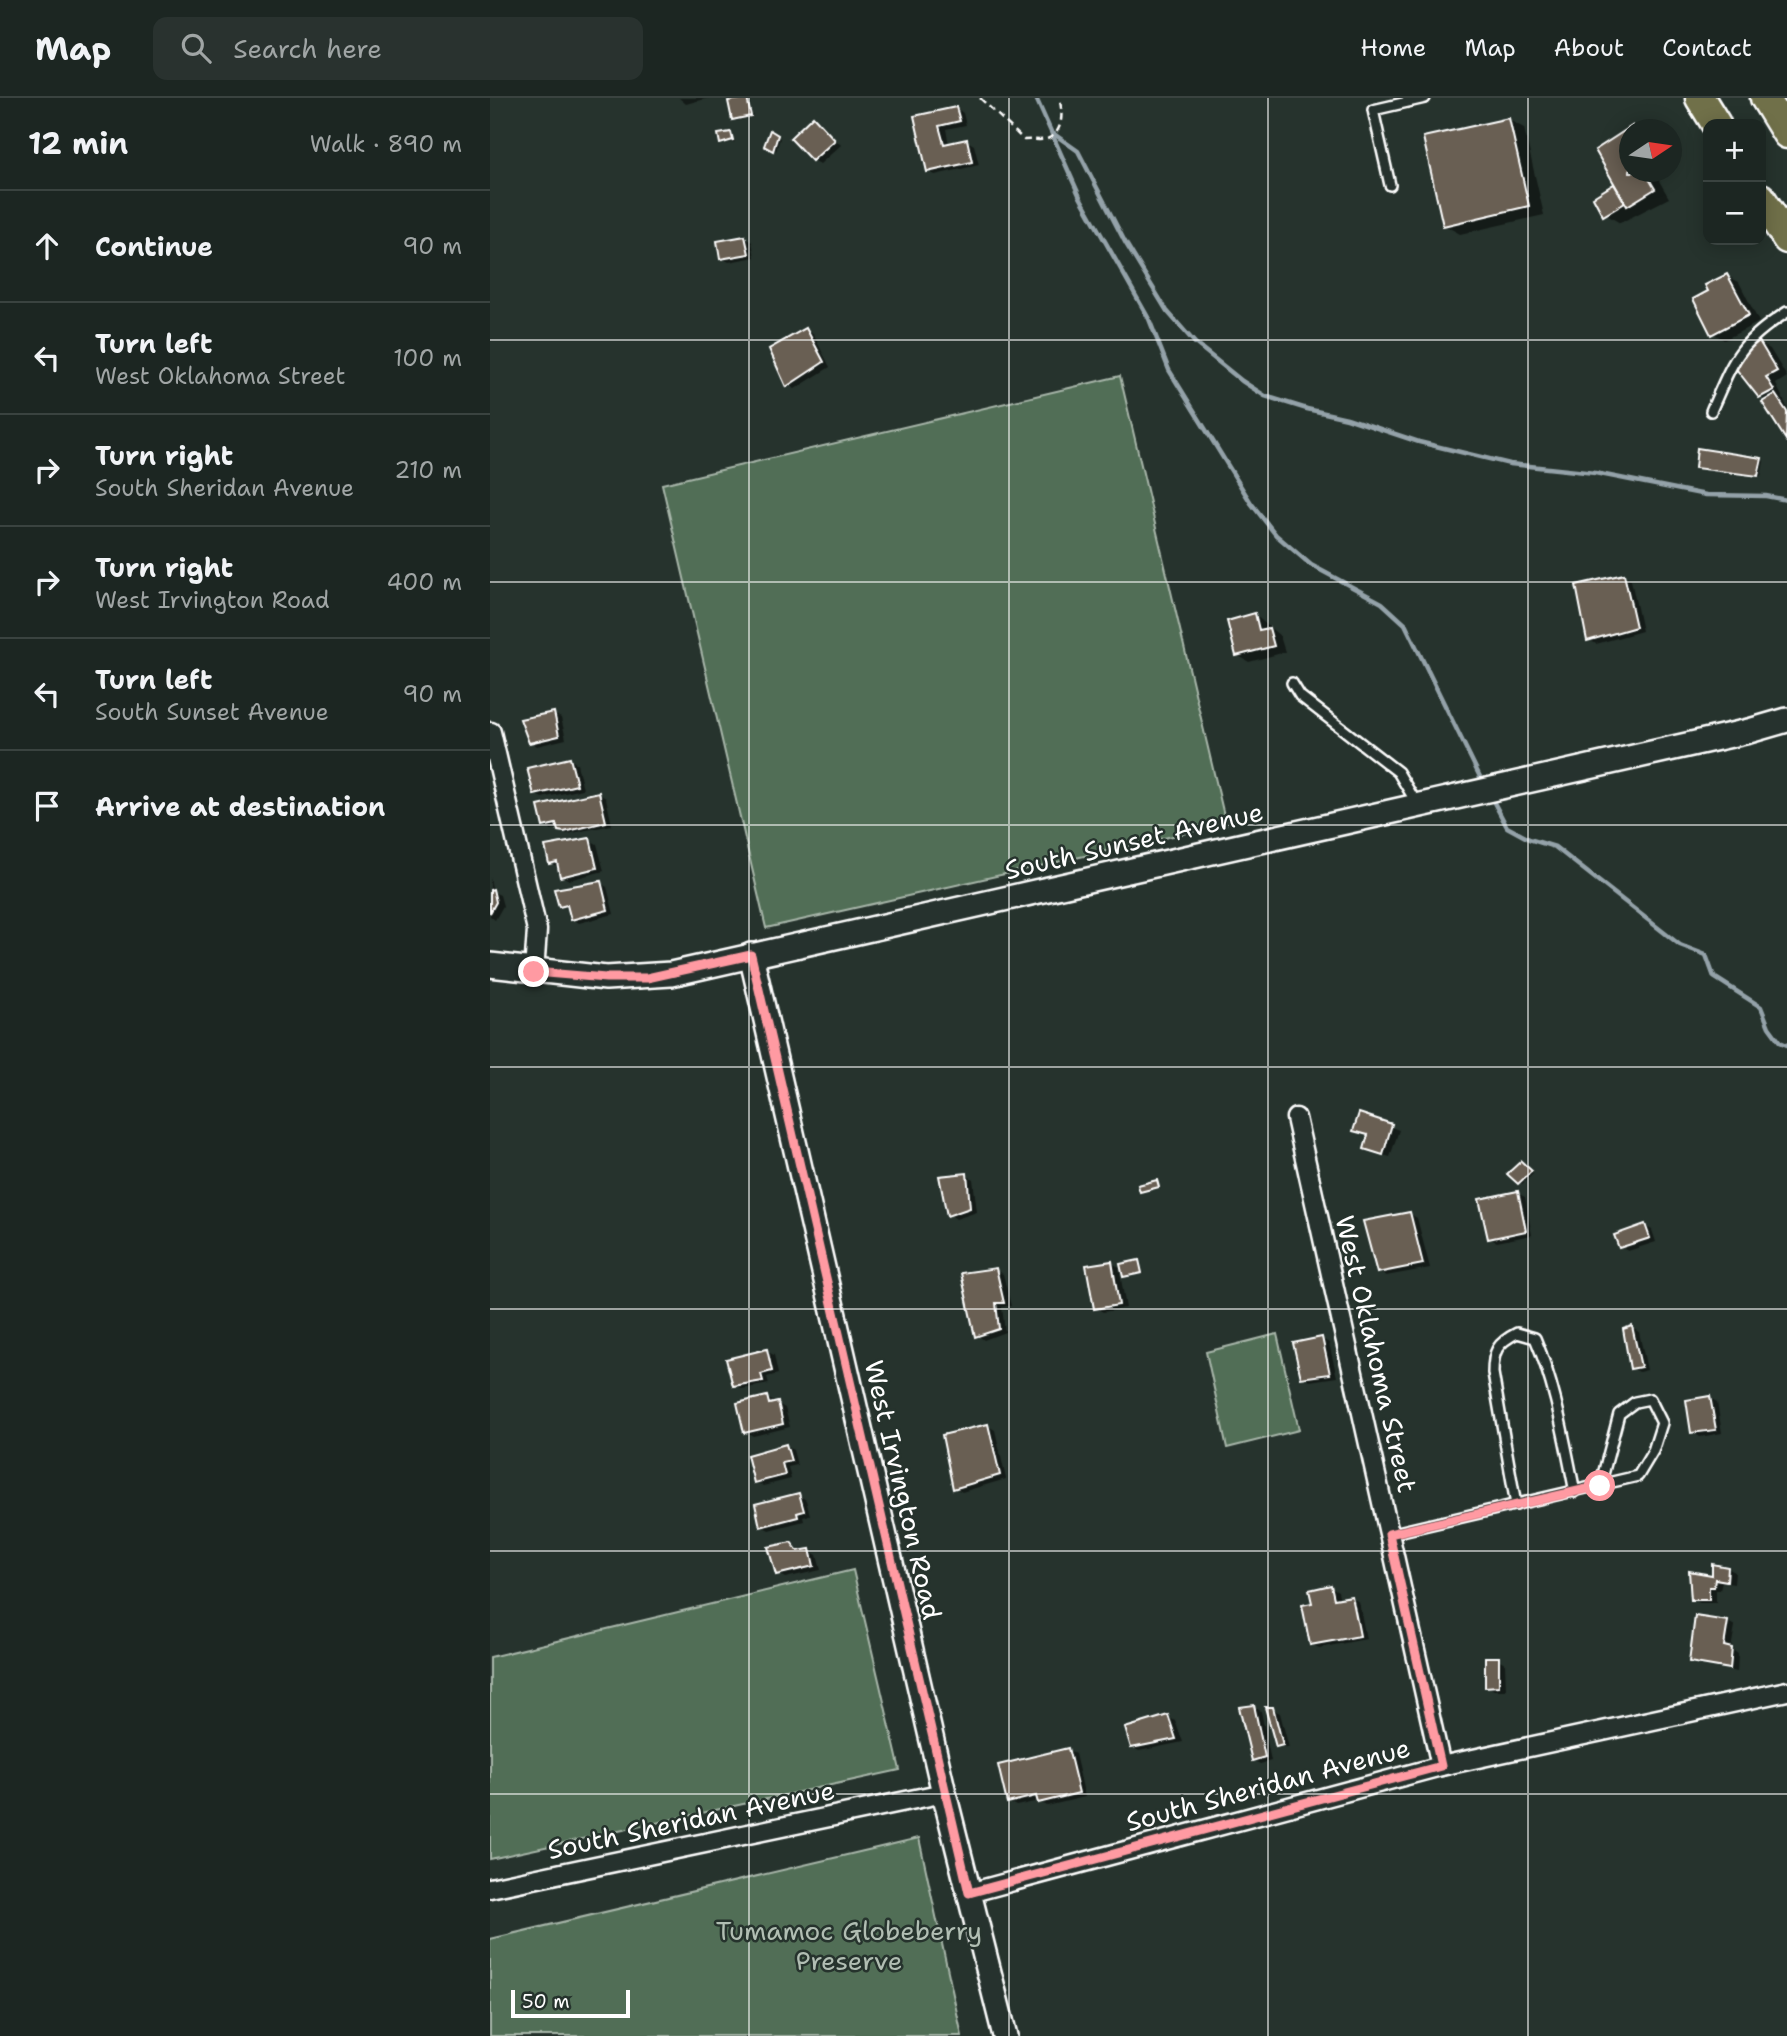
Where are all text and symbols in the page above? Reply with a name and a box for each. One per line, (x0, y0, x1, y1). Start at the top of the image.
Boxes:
search box (153, 17, 643, 80)
text: Map (35, 26, 111, 71)
icon: search (177, 29, 215, 67)
text: Search here (233, 31, 382, 66)
text: Home (1360, 32, 1426, 64)
text: Map (1464, 32, 1516, 64)
text: About (1554, 32, 1624, 64)
text: Contact (1662, 32, 1752, 64)
north arrow (1619, 119, 1682, 182)
map controls (1703, 119, 1766, 245)
button: + (1703, 119, 1766, 182)
text: 12 min (28, 123, 128, 164)
text: Walk · 890 m (310, 129, 462, 159)
button: − (1703, 182, 1766, 245)
icon: ahead (28, 227, 66, 265)
text: Continue (95, 229, 213, 264)
text: 90 m (402, 231, 462, 261)
text: Turn left (95, 326, 212, 361)
icon: left (28, 339, 66, 377)
text: 100 m (393, 343, 462, 373)
text: West Oklahoma Street (95, 361, 346, 391)
text: Turn right (95, 438, 233, 473)
icon: right (28, 451, 66, 489)
text: 210 m (394, 455, 462, 485)
text: South Sheridan Avenue (95, 473, 354, 503)
text: Turn right (95, 550, 233, 585)
icon: right (28, 563, 66, 601)
text: 400 m (386, 567, 462, 597)
text: West Irvington Road (95, 585, 330, 615)
text: Turn left (95, 662, 212, 697)
icon: left (28, 675, 66, 713)
text: 90 m (402, 679, 462, 709)
text: South Sunset Avenue (95, 697, 329, 727)
icon: arrive (28, 787, 66, 825)
text: Arrive at destination (95, 789, 385, 824)
street label: South Sunset Avenue (1001, 794, 1267, 887)
route end (518, 956, 549, 987)
street label: West Oklahoma Street (1328, 1212, 1425, 1496)
street label: West Irvington Road (857, 1357, 950, 1623)
route start (1584, 1470, 1615, 1501)
street label: South Sheridan Avenue (1122, 1730, 1414, 1839)
street label: South Sheridan Avenue (544, 1772, 838, 1867)
park label: Tumamoc Globeberry Preserve (716, 1913, 982, 1978)
scale bar (511, 1987, 630, 2019)
text: 50 m (522, 1989, 570, 2014)

